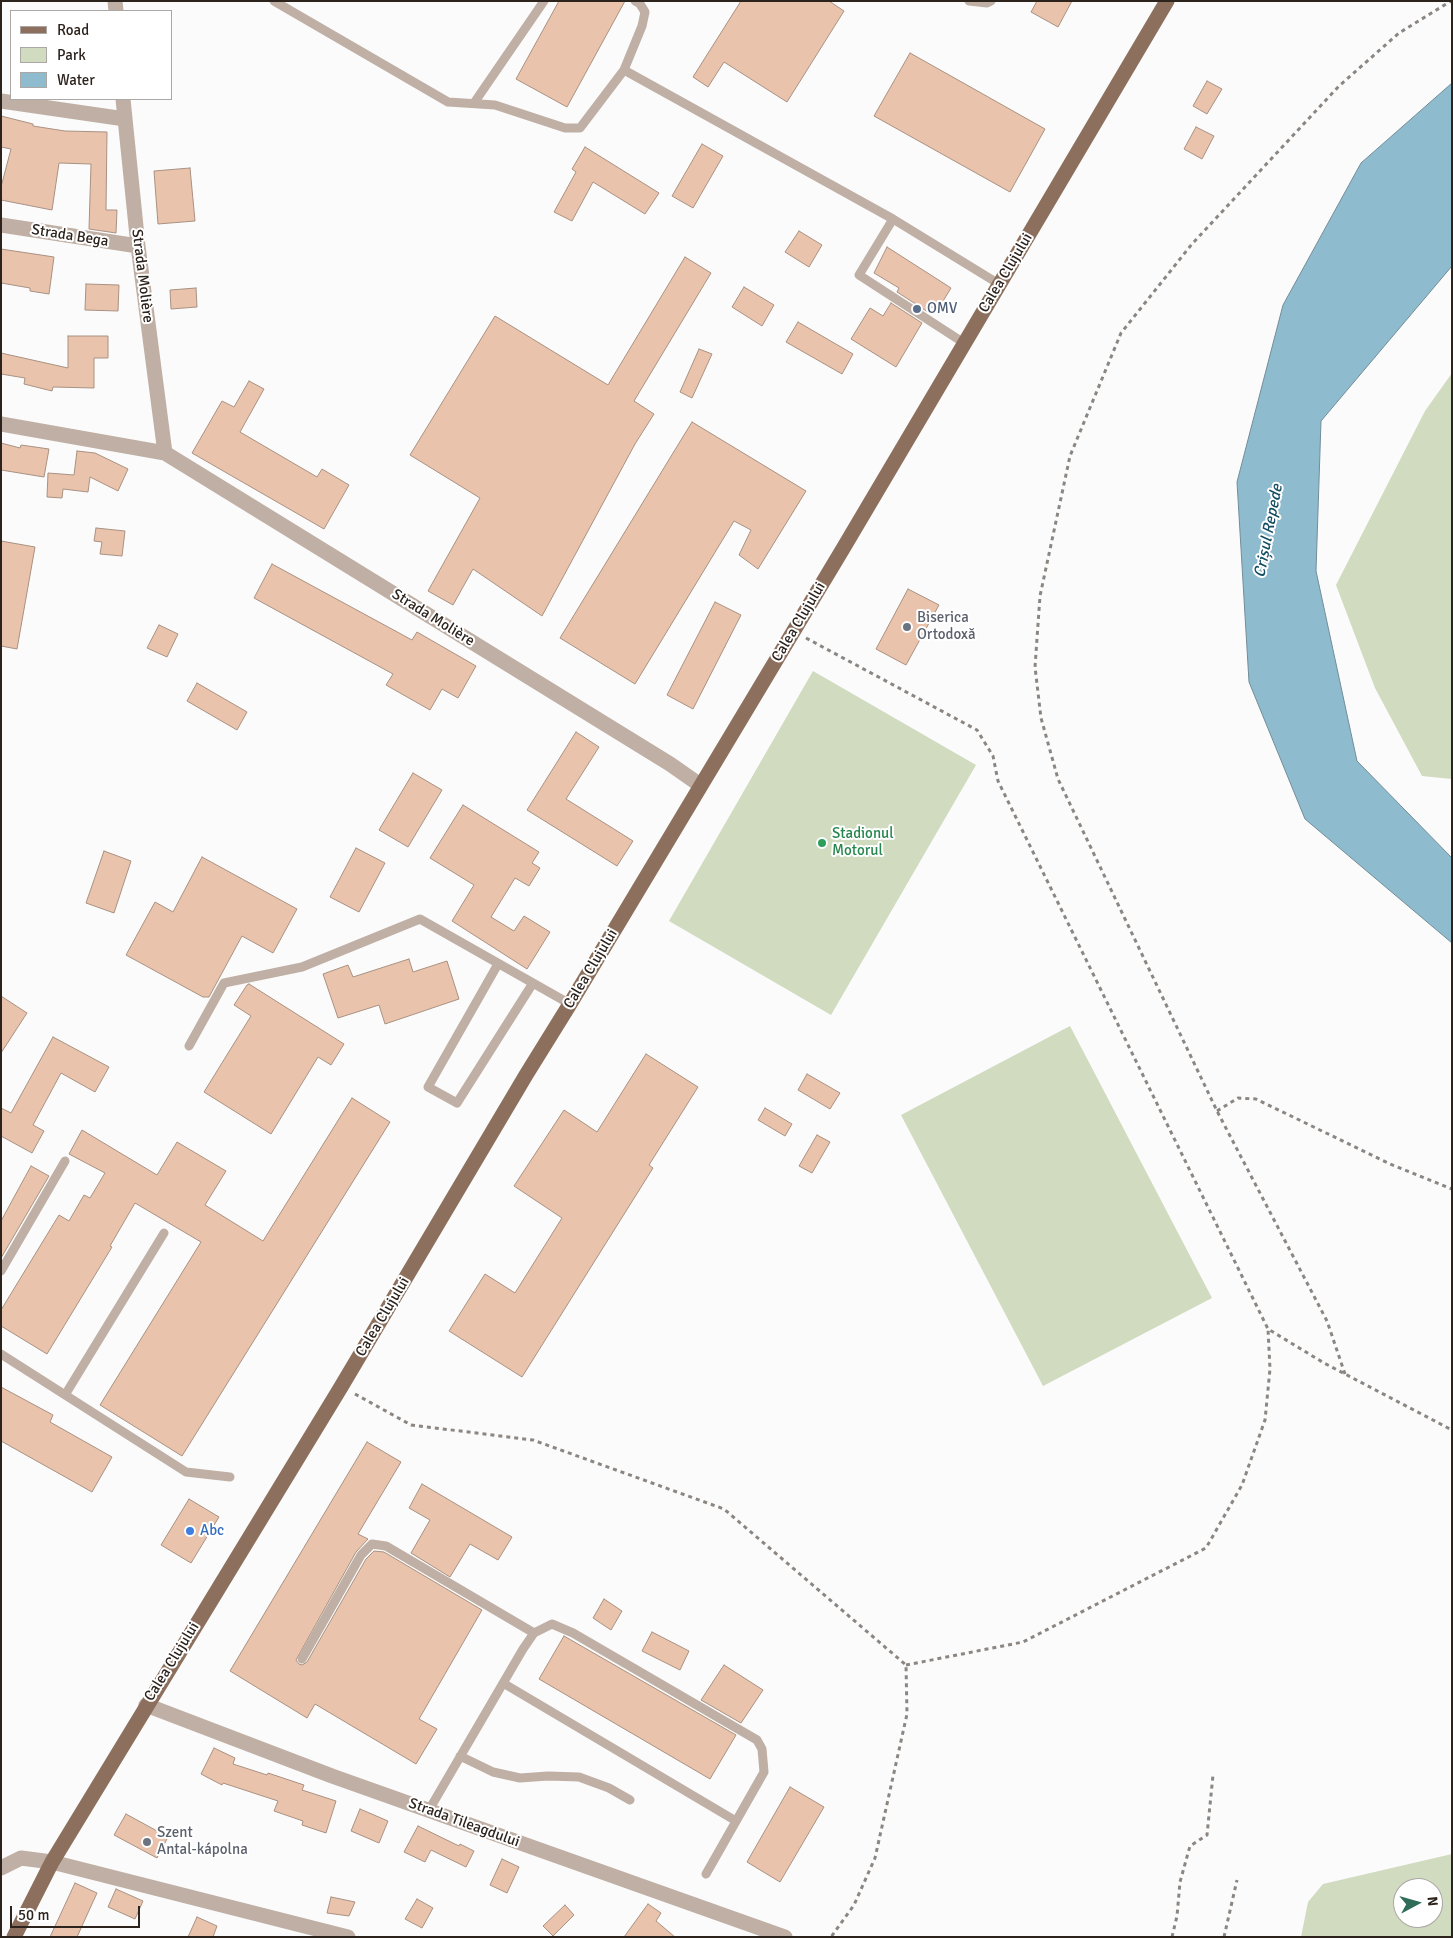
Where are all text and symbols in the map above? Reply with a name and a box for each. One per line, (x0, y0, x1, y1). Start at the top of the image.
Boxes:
legend (10, 10, 172, 100)
text: Road (57, 21, 89, 39)
text: Park (57, 46, 86, 64)
text: Water (57, 71, 95, 89)
street label: Strada Bega (30, 221, 110, 251)
street label: Strada Molière (127, 228, 157, 324)
street label: Calea Clujului (975, 230, 1037, 316)
place label: OMV (927, 300, 957, 318)
marker: OMV (911, 303, 923, 315)
water label: Crișul Repede (1251, 483, 1287, 579)
street label: Calea Clujului (768, 579, 830, 665)
street label: Strada Molière (388, 585, 478, 651)
place label: Biserica Ortodoxă (917, 609, 976, 644)
marker: Biserica Ortodoxă (901, 621, 913, 633)
place label: Stadionul Motorul (832, 825, 894, 860)
marker: Stadionul Motorul (816, 837, 828, 849)
street label: Calea Clujului (560, 926, 622, 1012)
street label: Calea Clujului (352, 1274, 414, 1360)
place label: Abc (200, 1522, 224, 1540)
marker: Abc (184, 1525, 196, 1537)
street label: Calea Clujului (141, 1619, 203, 1705)
street label: Strada Tileagdului (406, 1795, 522, 1851)
place label: Szent Antal-kápolna (157, 1824, 248, 1859)
marker: Szent Antal-kápolna (141, 1836, 153, 1848)
north arrow (1393, 1878, 1443, 1928)
scale bar (12, 1896, 142, 1928)
text: N (1423, 1896, 1441, 1907)
text: 50 m (18, 1906, 49, 1924)

